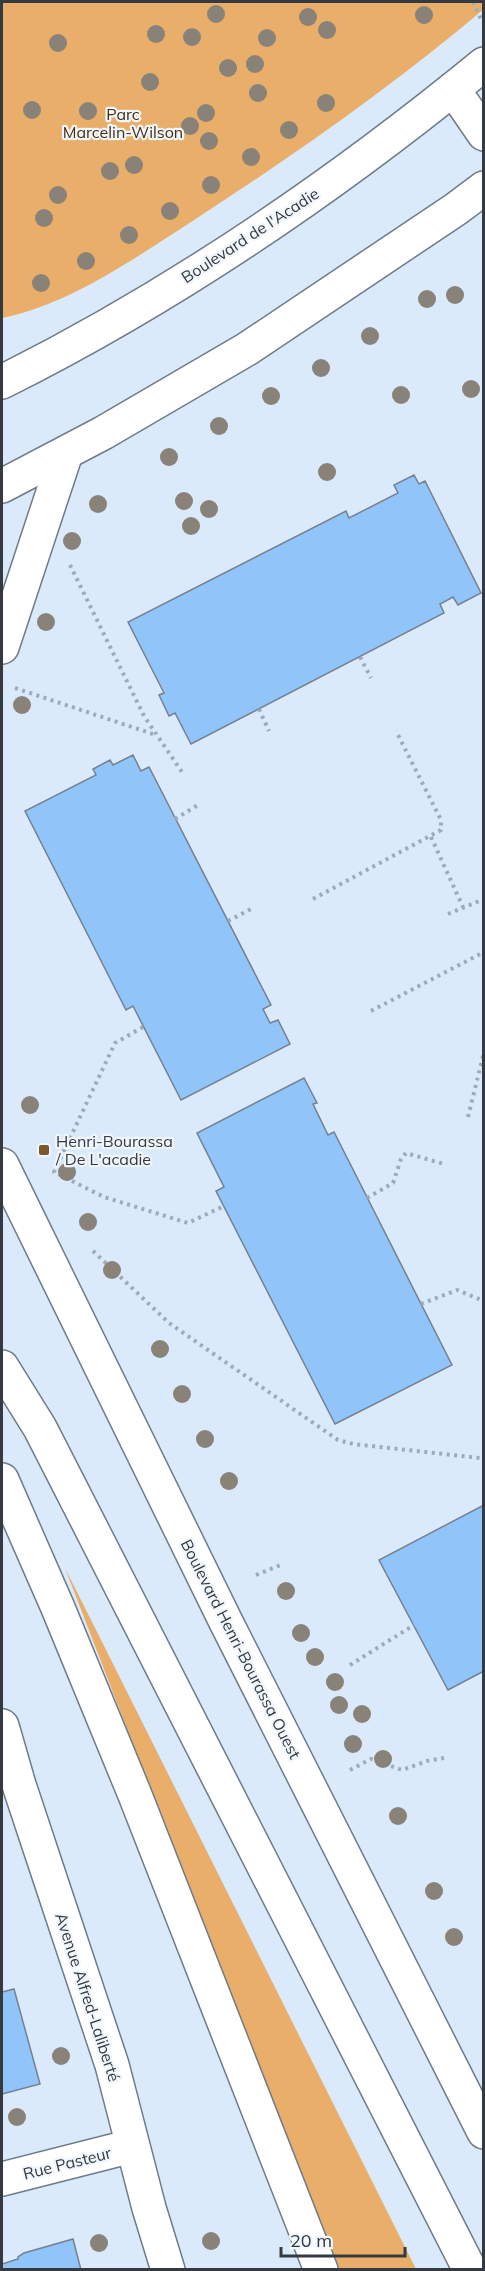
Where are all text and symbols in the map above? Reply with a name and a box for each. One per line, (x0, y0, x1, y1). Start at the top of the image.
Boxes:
park label: Parc Marcelin-Wilson (63, 104, 183, 142)
street label: Boulevard de l'Acadie (177, 183, 323, 287)
place label: Henri-Bourassa / De L'acadie (55, 1131, 173, 1169)
marker: Henri-Bourassa / De L'acadie (37, 1143, 51, 1157)
street label: Boulevard Henri-Bourassa Ouest (177, 1536, 305, 1763)
street label: Avenue Alfred-Laliberté (51, 1910, 125, 2084)
street label: Rue Pasteur (21, 2142, 113, 2184)
scale bar (281, 2220, 406, 2258)
text: 20 m (290, 2229, 332, 2252)

